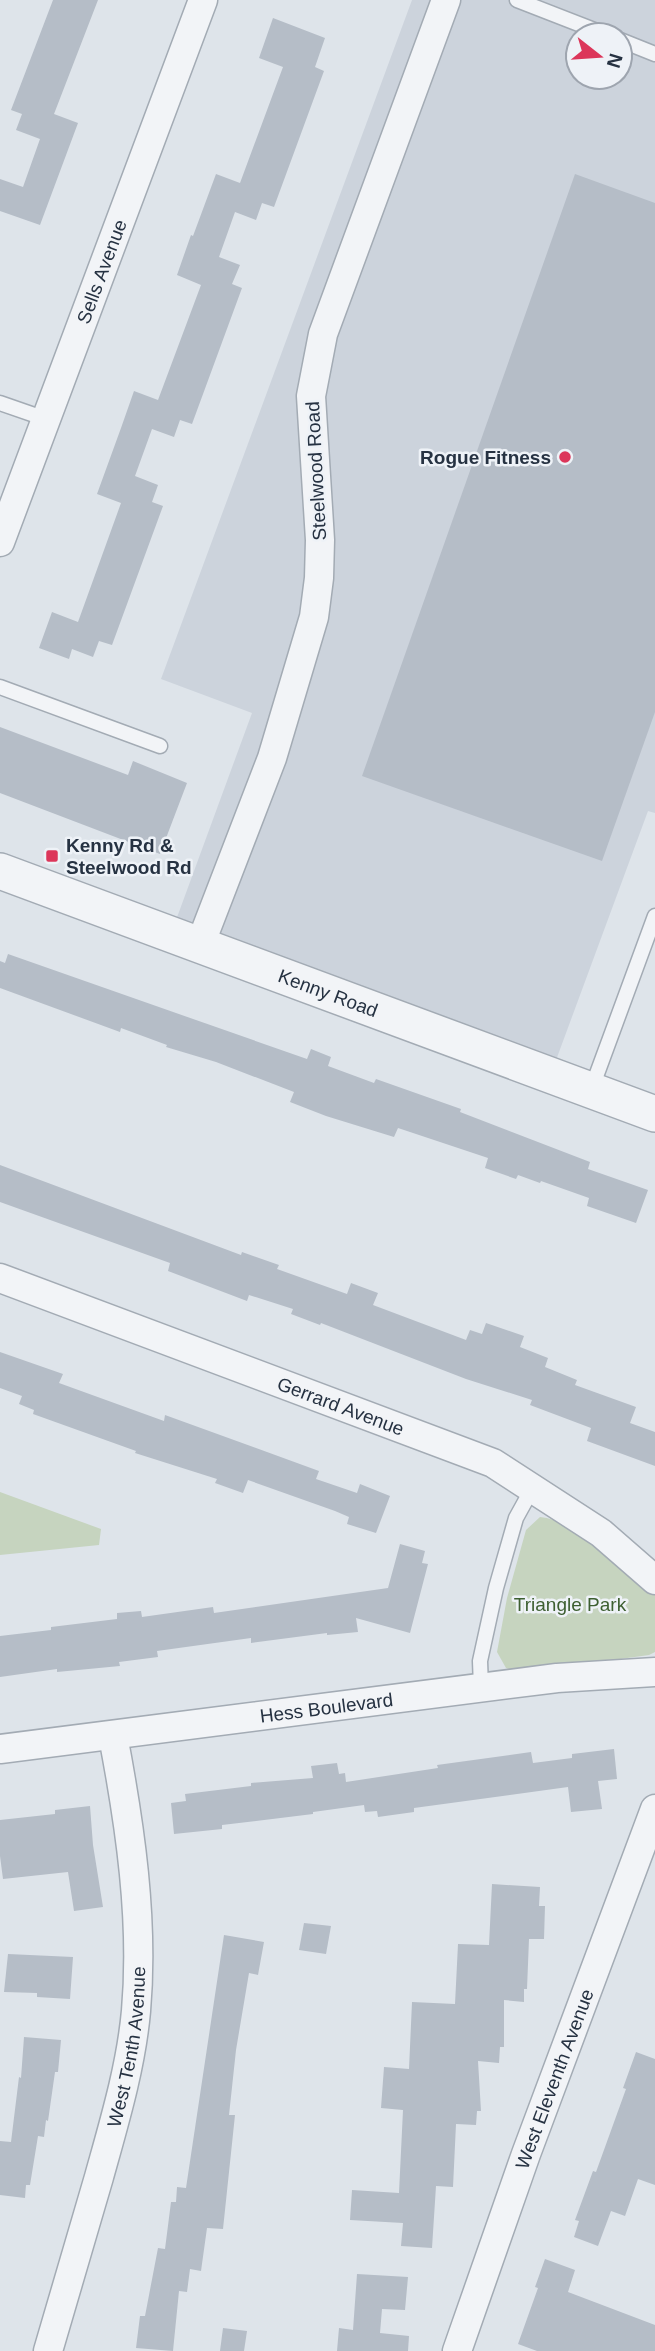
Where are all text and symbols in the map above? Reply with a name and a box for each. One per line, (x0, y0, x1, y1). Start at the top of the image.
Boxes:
north arrow (564, 21, 634, 91)
text: N (603, 51, 627, 70)
street label: Sells Avenue (72, 216, 130, 326)
street label: Steelwood Road (302, 401, 330, 541)
place label: Rogue Fitness (420, 447, 551, 468)
marker: Rogue Fitness (557, 449, 573, 465)
place label: Kenny Rd & Steelwood Rd (66, 835, 192, 878)
marker: Kenny Rd & Steelwood Rd (44, 848, 60, 864)
street label: Kenny Road (275, 965, 381, 1021)
street label: Gerrard Avenue (274, 1373, 407, 1439)
park label: Triangle Park (514, 1594, 627, 1615)
street label: Hess Boulevard (258, 1688, 394, 1726)
street label: West Tenth Avenue (103, 1966, 149, 2129)
street label: West Eleventh Avenue (511, 1986, 597, 2172)

